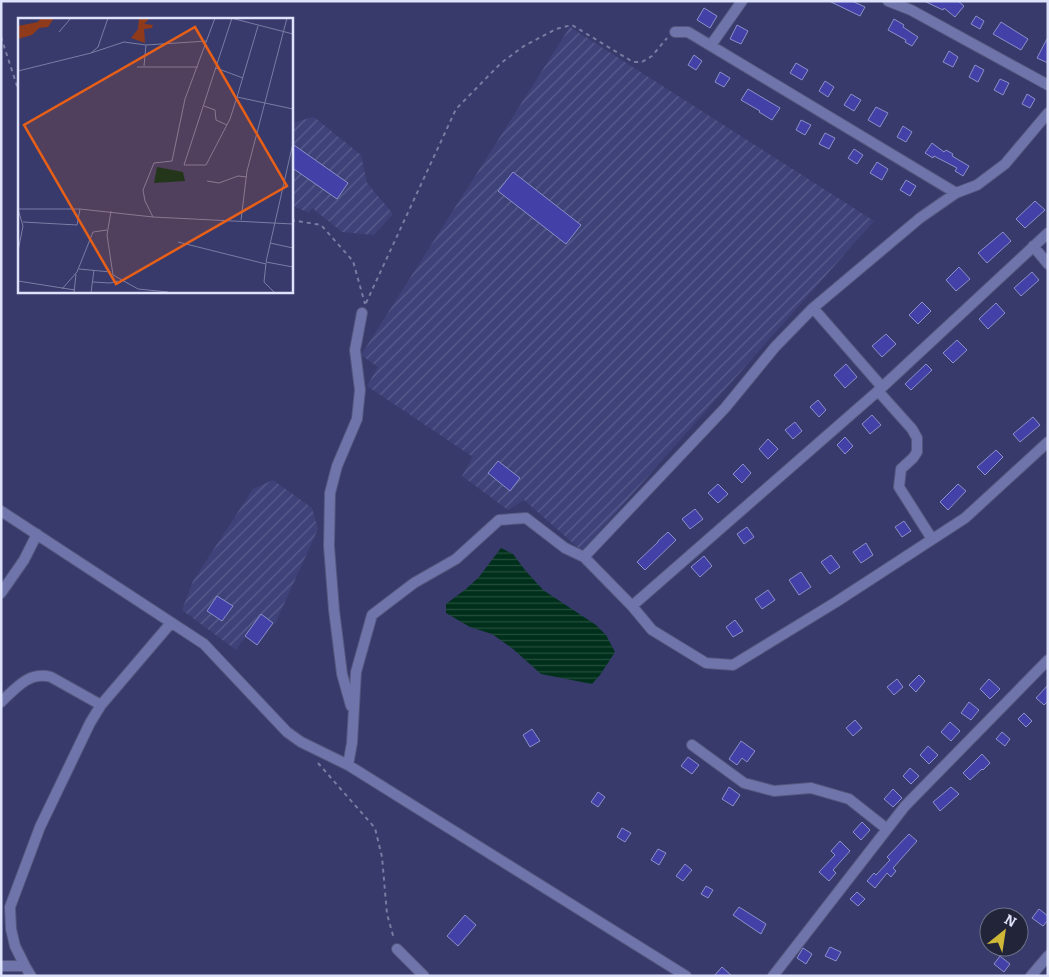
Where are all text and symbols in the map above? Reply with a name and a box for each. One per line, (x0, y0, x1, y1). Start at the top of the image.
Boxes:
inset map (18, 18, 292, 292)
north arrow (979, 907, 1029, 957)
text: N (1001, 911, 1019, 931)

